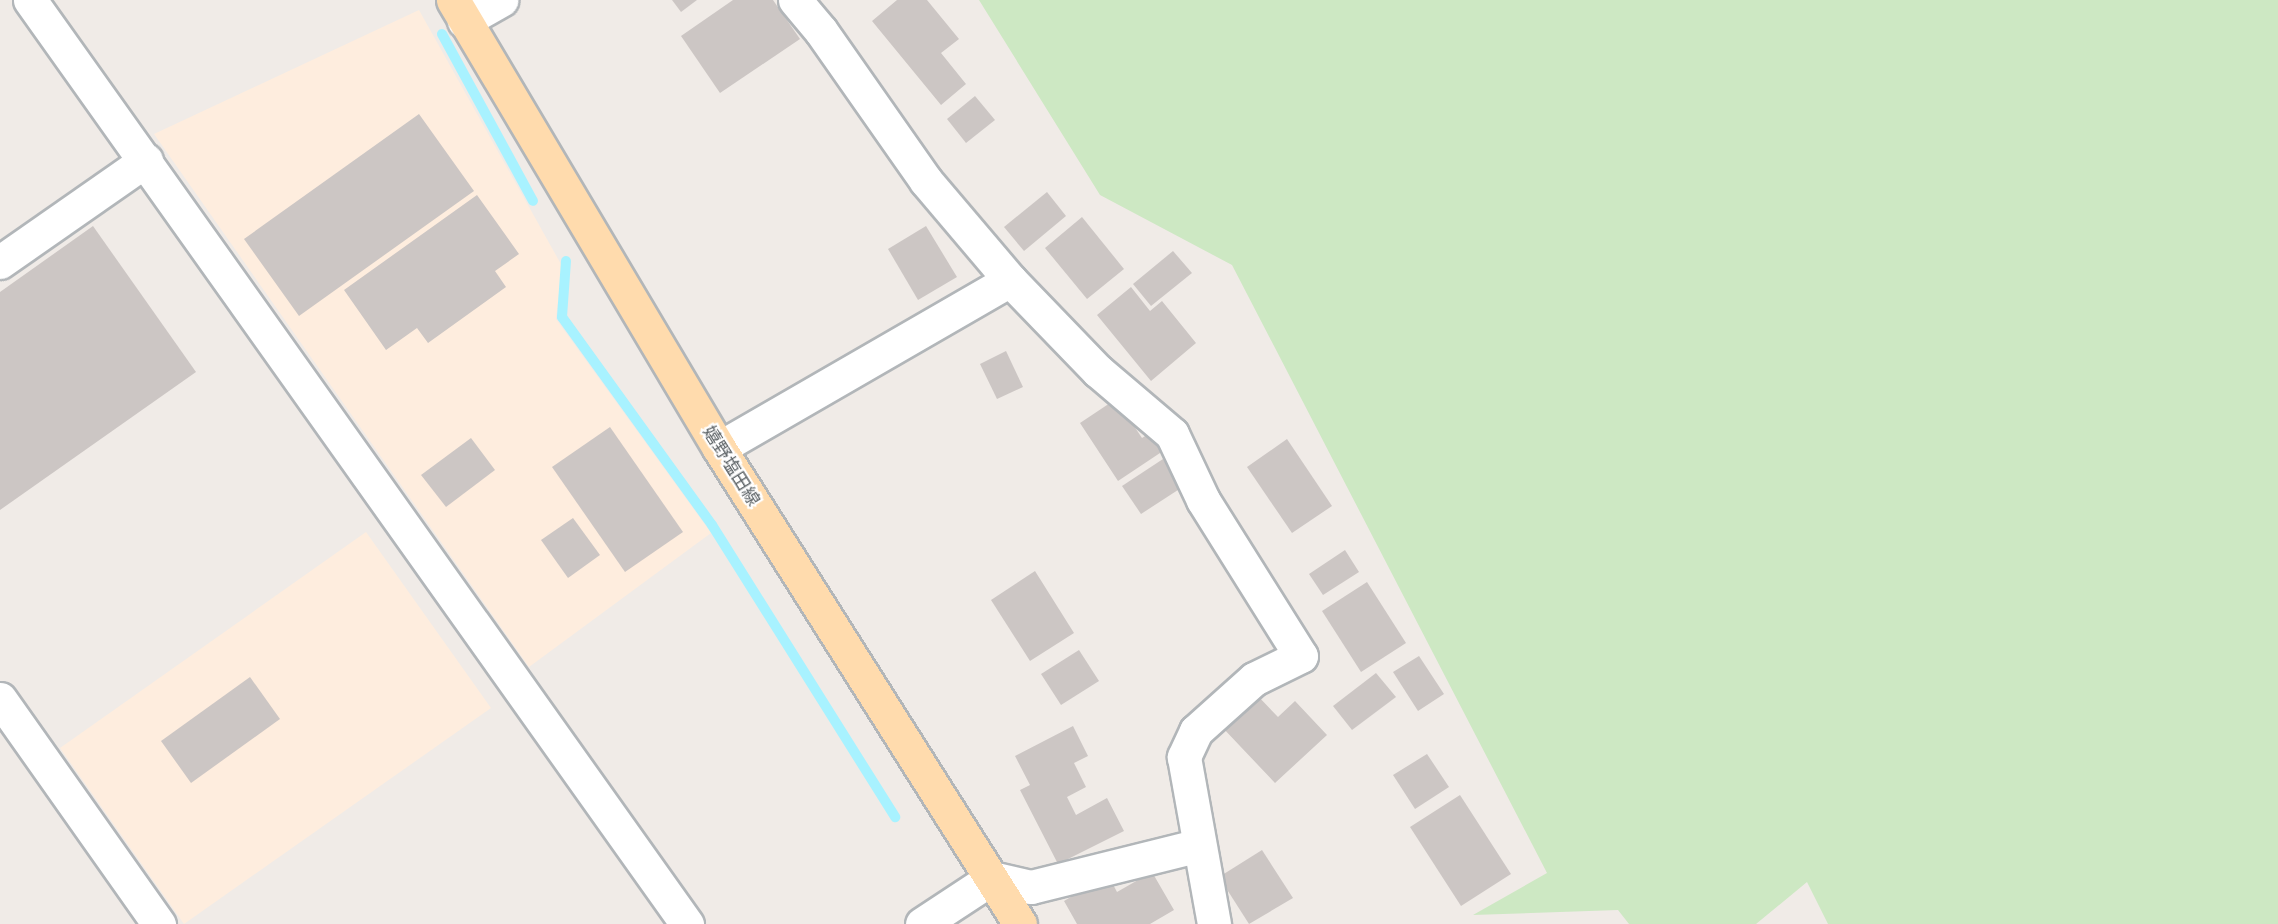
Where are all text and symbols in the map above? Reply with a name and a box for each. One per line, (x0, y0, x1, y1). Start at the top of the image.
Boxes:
street label: 嬉野塩田線 (698, 422, 764, 510)

